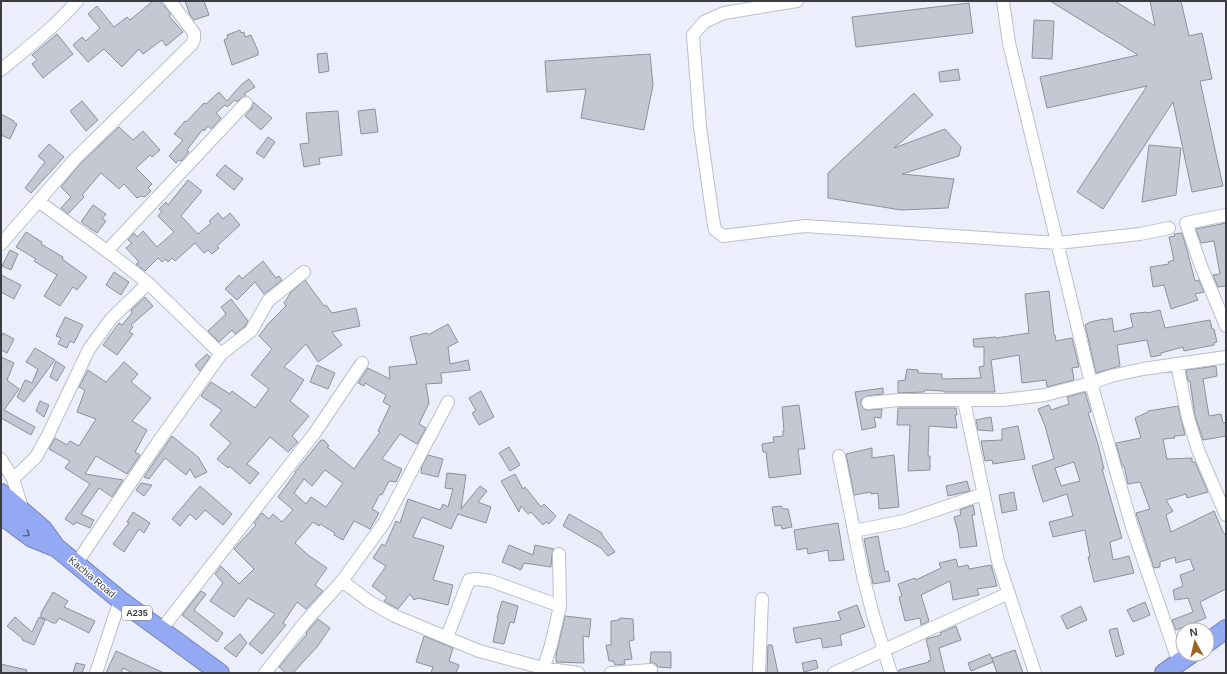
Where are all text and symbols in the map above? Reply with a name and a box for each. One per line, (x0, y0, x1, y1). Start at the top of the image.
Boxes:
one-way arrow (23, 529, 30, 536)
street label: Kachia Road (67, 554, 117, 600)
road number: A235 (122, 606, 152, 620)
north arrow (1175, 622, 1215, 662)
text: N (1189, 626, 1198, 639)

